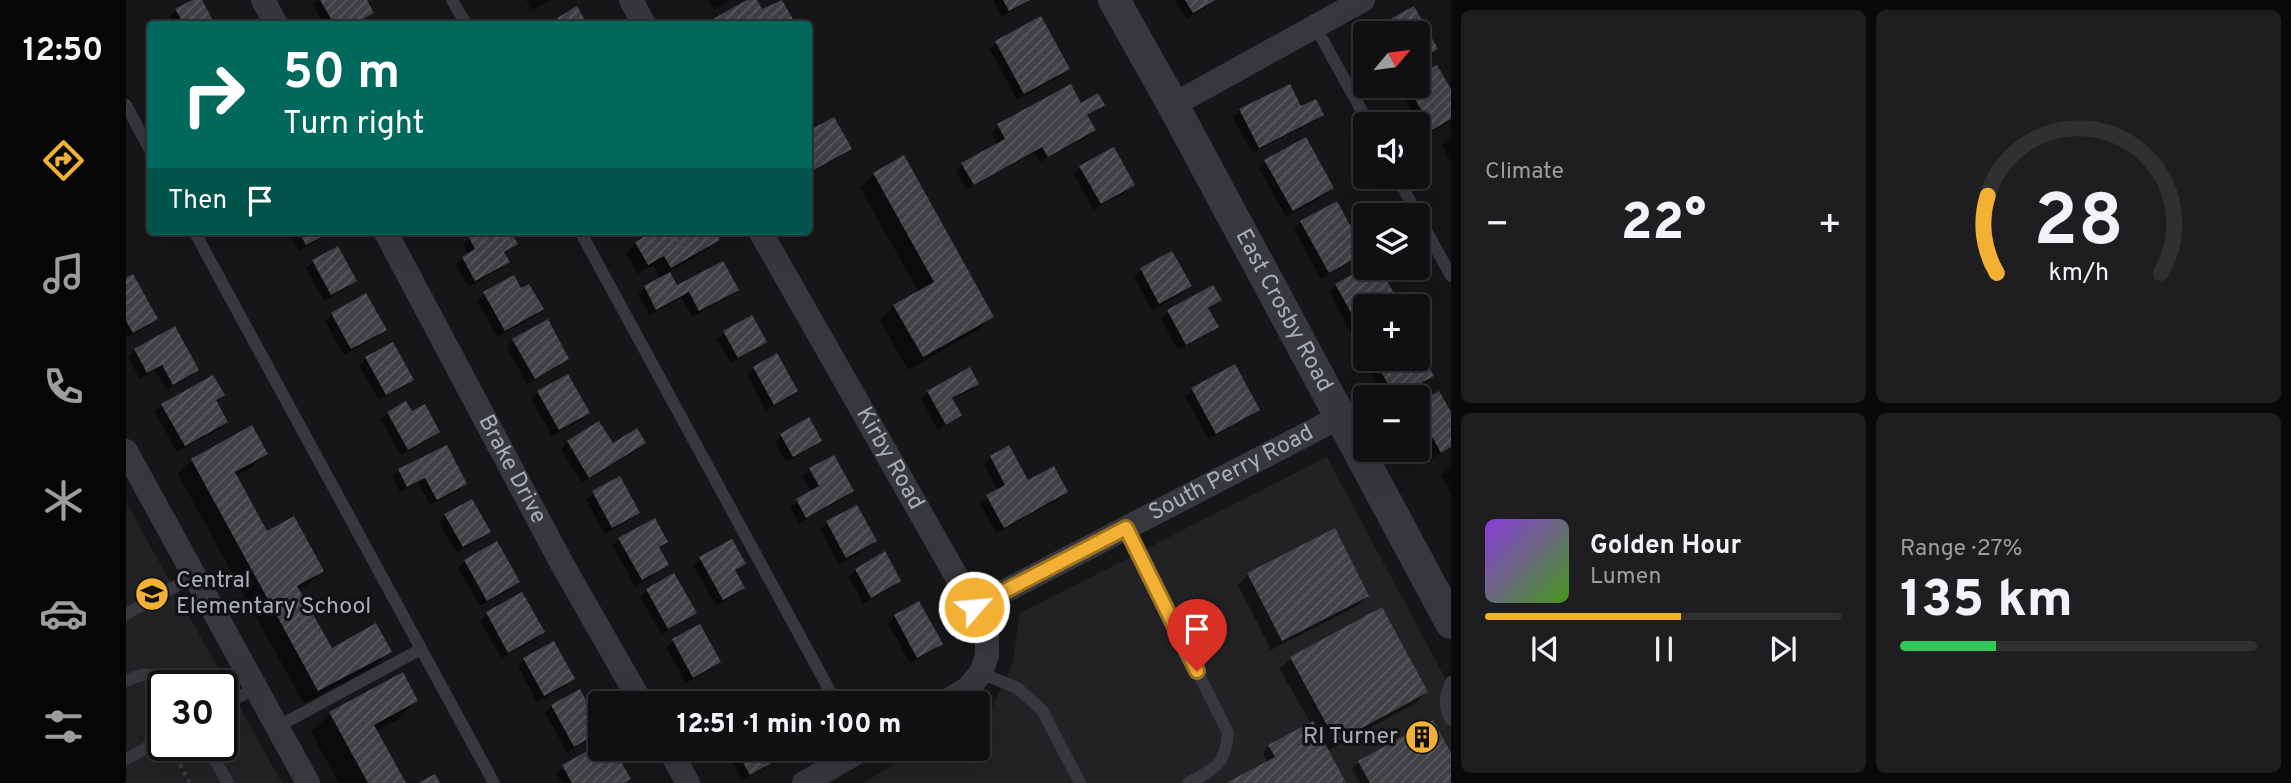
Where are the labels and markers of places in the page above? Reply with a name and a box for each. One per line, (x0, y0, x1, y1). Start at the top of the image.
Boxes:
place label: Central Elementary School (176, 567, 371, 622)
school or university icon: Central Elementary School (133, 575, 171, 613)
pin (1167, 599, 1227, 671)
building icon: Rl Turner (1403, 718, 1441, 756)
place label: Rl Turner (1303, 723, 1398, 752)

